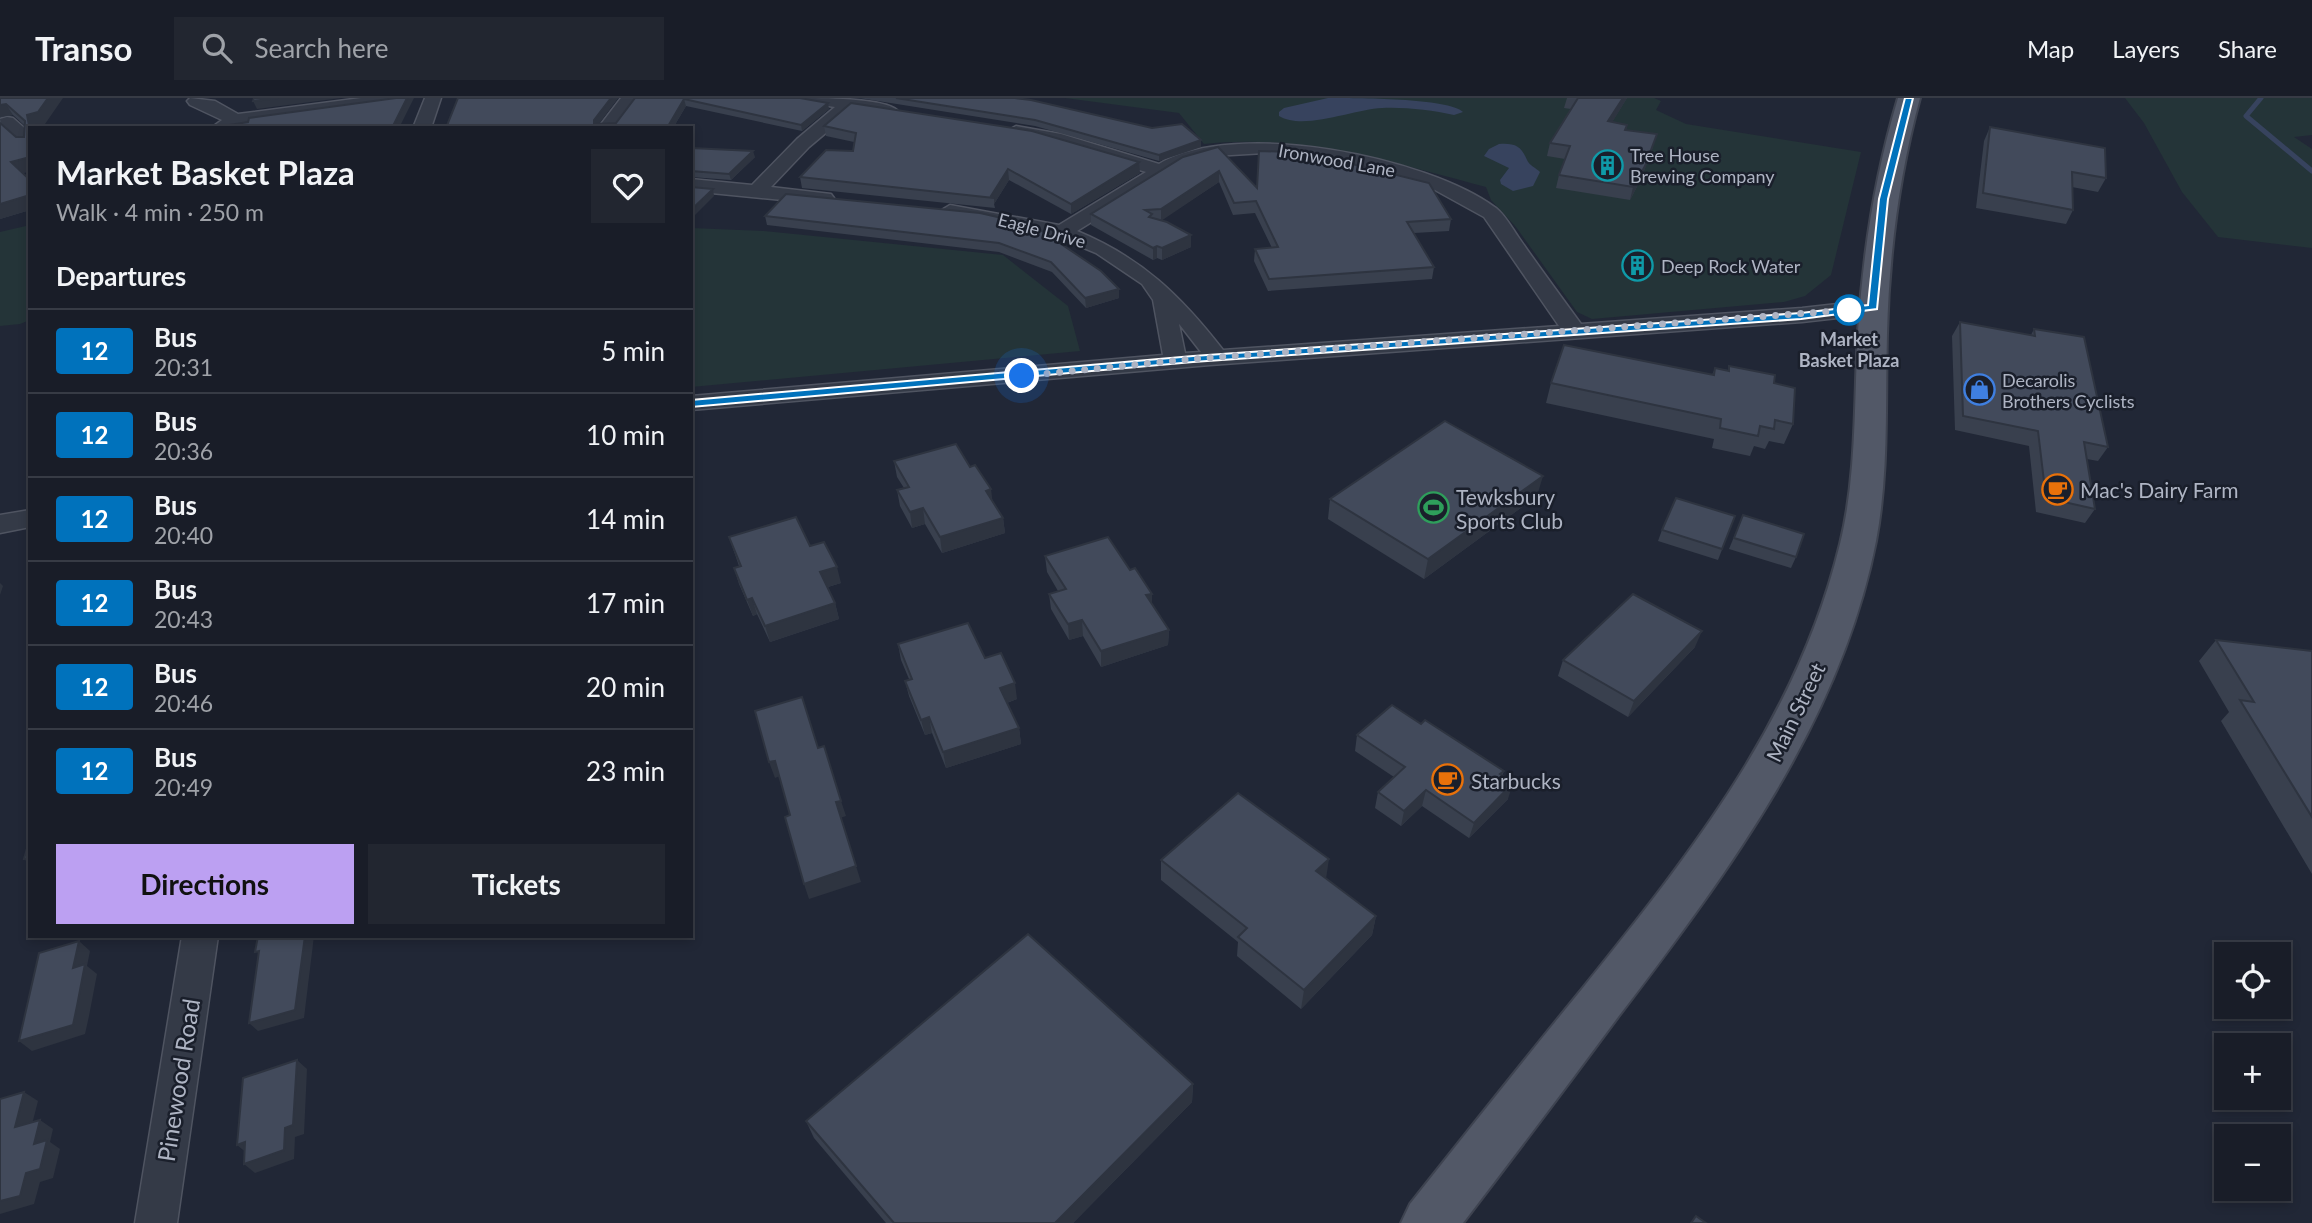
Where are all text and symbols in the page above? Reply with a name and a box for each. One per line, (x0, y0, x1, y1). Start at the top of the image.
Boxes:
search box (174, 17, 664, 80)
text: Transo (35, 28, 132, 68)
icon: search (198, 29, 236, 67)
text: Search here (254, 32, 388, 64)
text: Map (2027, 34, 2074, 63)
text: Layers (2112, 34, 2180, 63)
text: Share (2218, 34, 2277, 63)
street label: Ironwood Lane (1277, 139, 1397, 181)
place label: Tree House Brewing Company (1630, 144, 1775, 187)
building icon: Tree House Brewing Company (1590, 148, 1624, 182)
button: heart (591, 149, 665, 223)
text: Market Basket Plaza (56, 152, 355, 192)
text: Walk · 4 min · 250 m (56, 198, 264, 226)
street label: Eagle Drive (996, 208, 1088, 252)
building icon: Deep Rock Water (1621, 249, 1655, 283)
place label: Deep Rock Water (1661, 255, 1801, 277)
text: Departures (56, 260, 186, 292)
marker: Market Basket Plaza (1834, 295, 1864, 325)
text: Bus (154, 321, 197, 353)
place label: Market Basket Plaza (1799, 328, 1899, 371)
text: 5 min (601, 335, 665, 367)
text: 12 (81, 336, 108, 365)
text: 20:31 (154, 353, 213, 381)
your location (1004, 358, 1039, 393)
place label: Decarolis Brothers Cyclists (2002, 369, 2135, 412)
shop icon: Decarolis Brothers Cyclists (1962, 373, 1996, 407)
text: Bus (154, 405, 197, 437)
text: 10 min (586, 419, 665, 451)
text: 12 (81, 420, 108, 449)
text: 20:36 (154, 437, 213, 465)
cafe icon: Mac's Dairy Farm (2040, 472, 2074, 506)
place label: Mac's Dairy Farm (2080, 477, 2238, 502)
place label: Tewksbury Sports Club (1456, 484, 1563, 533)
text: Bus (154, 489, 197, 521)
sports icon: Tewksbury Sports Club (1416, 491, 1450, 525)
text: 14 min (586, 503, 665, 535)
text: 12 (81, 504, 108, 533)
text: 20:40 (154, 521, 213, 549)
text: Bus (154, 573, 197, 605)
text: 17 min (586, 587, 665, 619)
text: 12 (81, 588, 108, 617)
text: 20:43 (154, 605, 213, 633)
text: Bus (154, 657, 197, 689)
street label: Main Street (1760, 658, 1830, 766)
text: 20 min (586, 671, 665, 703)
text: 12 (81, 672, 108, 701)
text: 20:46 (154, 689, 213, 717)
text: Bus (154, 741, 197, 773)
text: 23 min (586, 755, 665, 787)
text: 12 (81, 756, 108, 785)
cafe icon: Starbucks (1431, 763, 1465, 797)
place label: Starbucks (1471, 768, 1561, 793)
text: 20:49 (154, 773, 213, 801)
button: Directions (56, 844, 354, 924)
button: Tickets (368, 844, 665, 924)
map controls (2214, 942, 2291, 1201)
button: locate (2214, 942, 2291, 1019)
street label: Pinewood Road (151, 996, 205, 1164)
button: + (2214, 1033, 2291, 1110)
button: − (2214, 1124, 2291, 1201)

